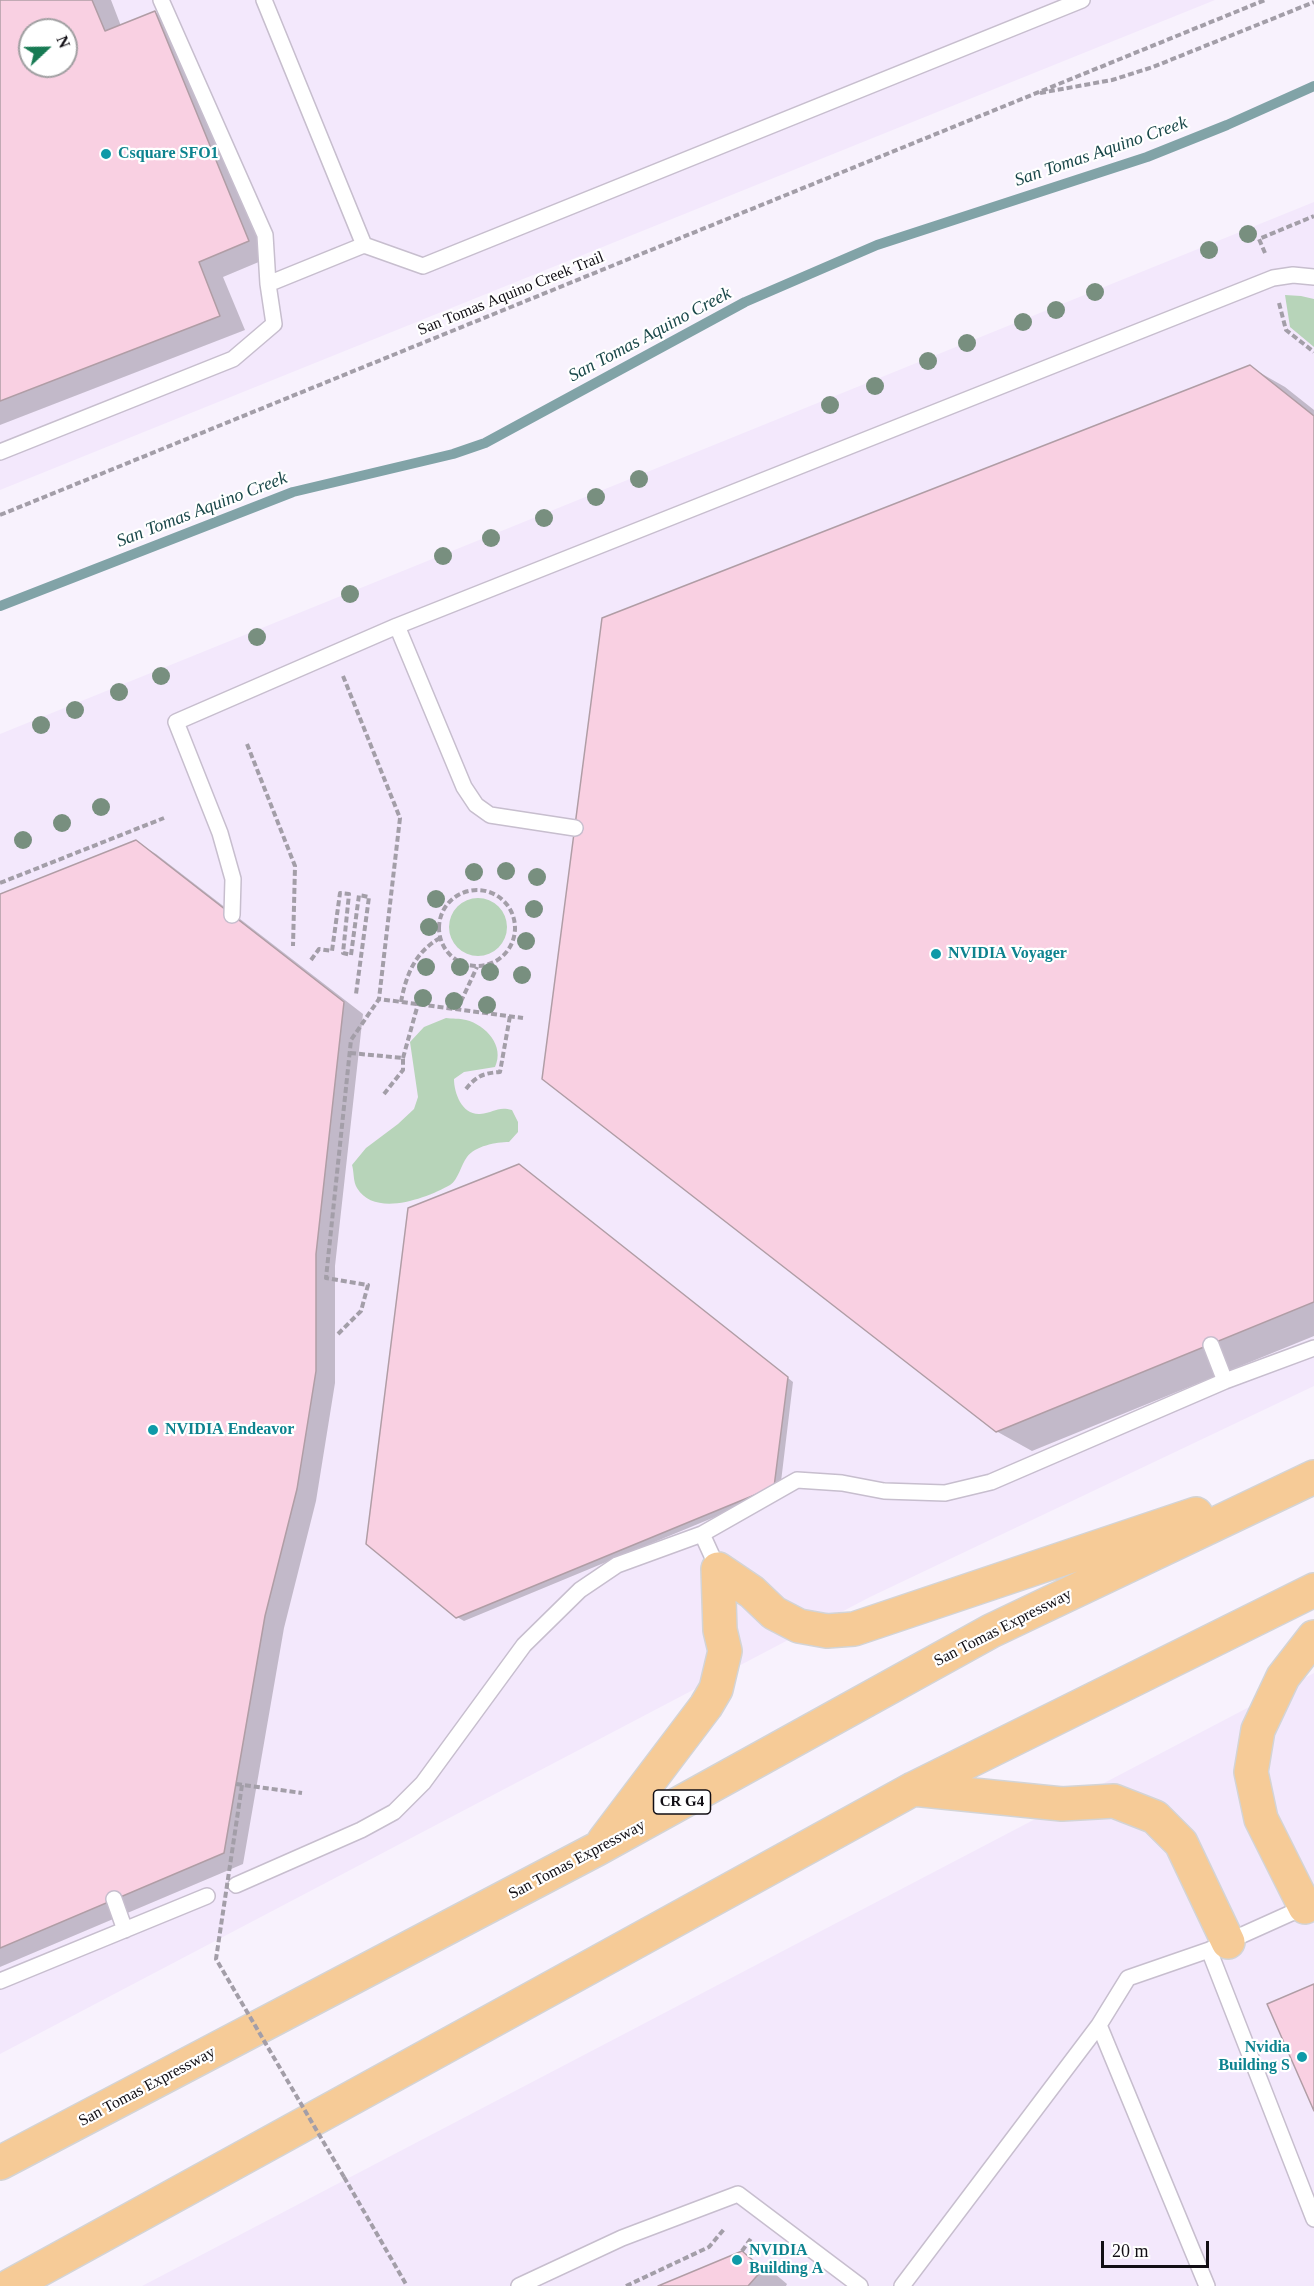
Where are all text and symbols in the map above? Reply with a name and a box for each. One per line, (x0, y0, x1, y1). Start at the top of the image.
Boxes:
north arrow (18, 18, 78, 78)
text: N (53, 33, 73, 50)
water label: San Tomas Aquino Creek (1012, 112, 1190, 192)
place label: Csquare SFO1 (118, 144, 219, 164)
marker: Csquare SFO1 (99, 147, 113, 161)
street label: San Tomas Aquino Creek Trail (415, 248, 607, 340)
water label: San Tomas Aquino Creek (565, 283, 735, 387)
water label: San Tomas Aquino Creek (114, 467, 290, 553)
place label: NVIDIA Voyager (948, 944, 1067, 964)
marker: NVIDIA Voyager (929, 947, 943, 961)
place label: NVIDIA Endeavor (165, 1420, 294, 1440)
marker: NVIDIA Endeavor (146, 1423, 160, 1437)
street label: San Tomas Expressway (931, 1585, 1075, 1671)
road number: CR G4 (654, 1790, 710, 1814)
street label: San Tomas Expressway (506, 1816, 648, 1904)
place label: Nvidia Building S (1218, 2038, 1290, 2076)
street label: San Tomas Expressway (76, 2043, 218, 2131)
marker: Nvidia Building S (1295, 2050, 1309, 2064)
scale bar (1104, 2229, 1212, 2267)
place label: NVIDIA Building A (749, 2241, 823, 2279)
text: 20 m (1112, 2241, 1149, 2261)
marker: NVIDIA Building A (730, 2253, 744, 2267)

